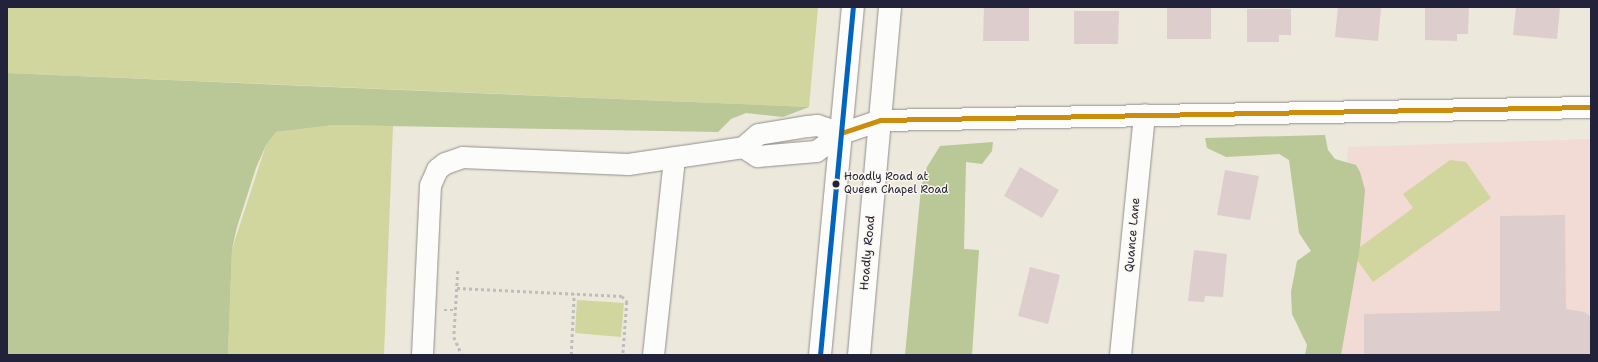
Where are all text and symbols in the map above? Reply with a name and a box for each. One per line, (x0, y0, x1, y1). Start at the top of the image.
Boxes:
place label: Hoadly Road at Queen Chapel Road (844, 171, 948, 197)
marker: Hoadly Road at Queen Chapel Road (831, 179, 841, 189)
street label: Quance Lane (1123, 197, 1143, 273)
street label: Hoadly Road (858, 215, 878, 291)

